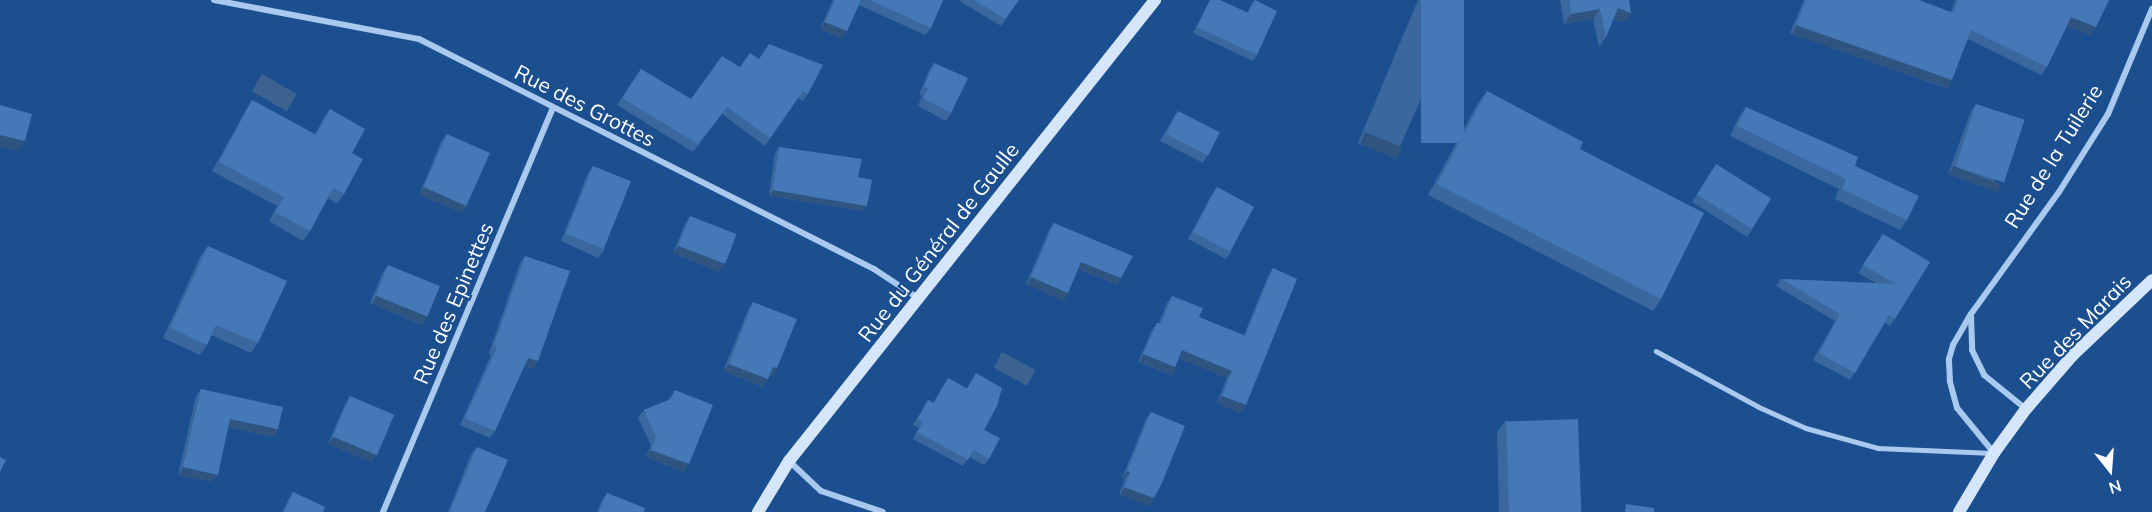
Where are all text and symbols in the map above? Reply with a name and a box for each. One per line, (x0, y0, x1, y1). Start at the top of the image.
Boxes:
street label: Rue des Grottes (511, 59, 659, 151)
street label: Rue de la Tuilerie (1999, 79, 2107, 233)
street label: Rue du Général de Gaulle (852, 137, 1024, 347)
street label: Rue des Epinettes (408, 218, 498, 388)
street label: Rue des Marais (2014, 268, 2136, 394)
north arrow (2080, 440, 2140, 500)
text: N (2107, 476, 2124, 499)

